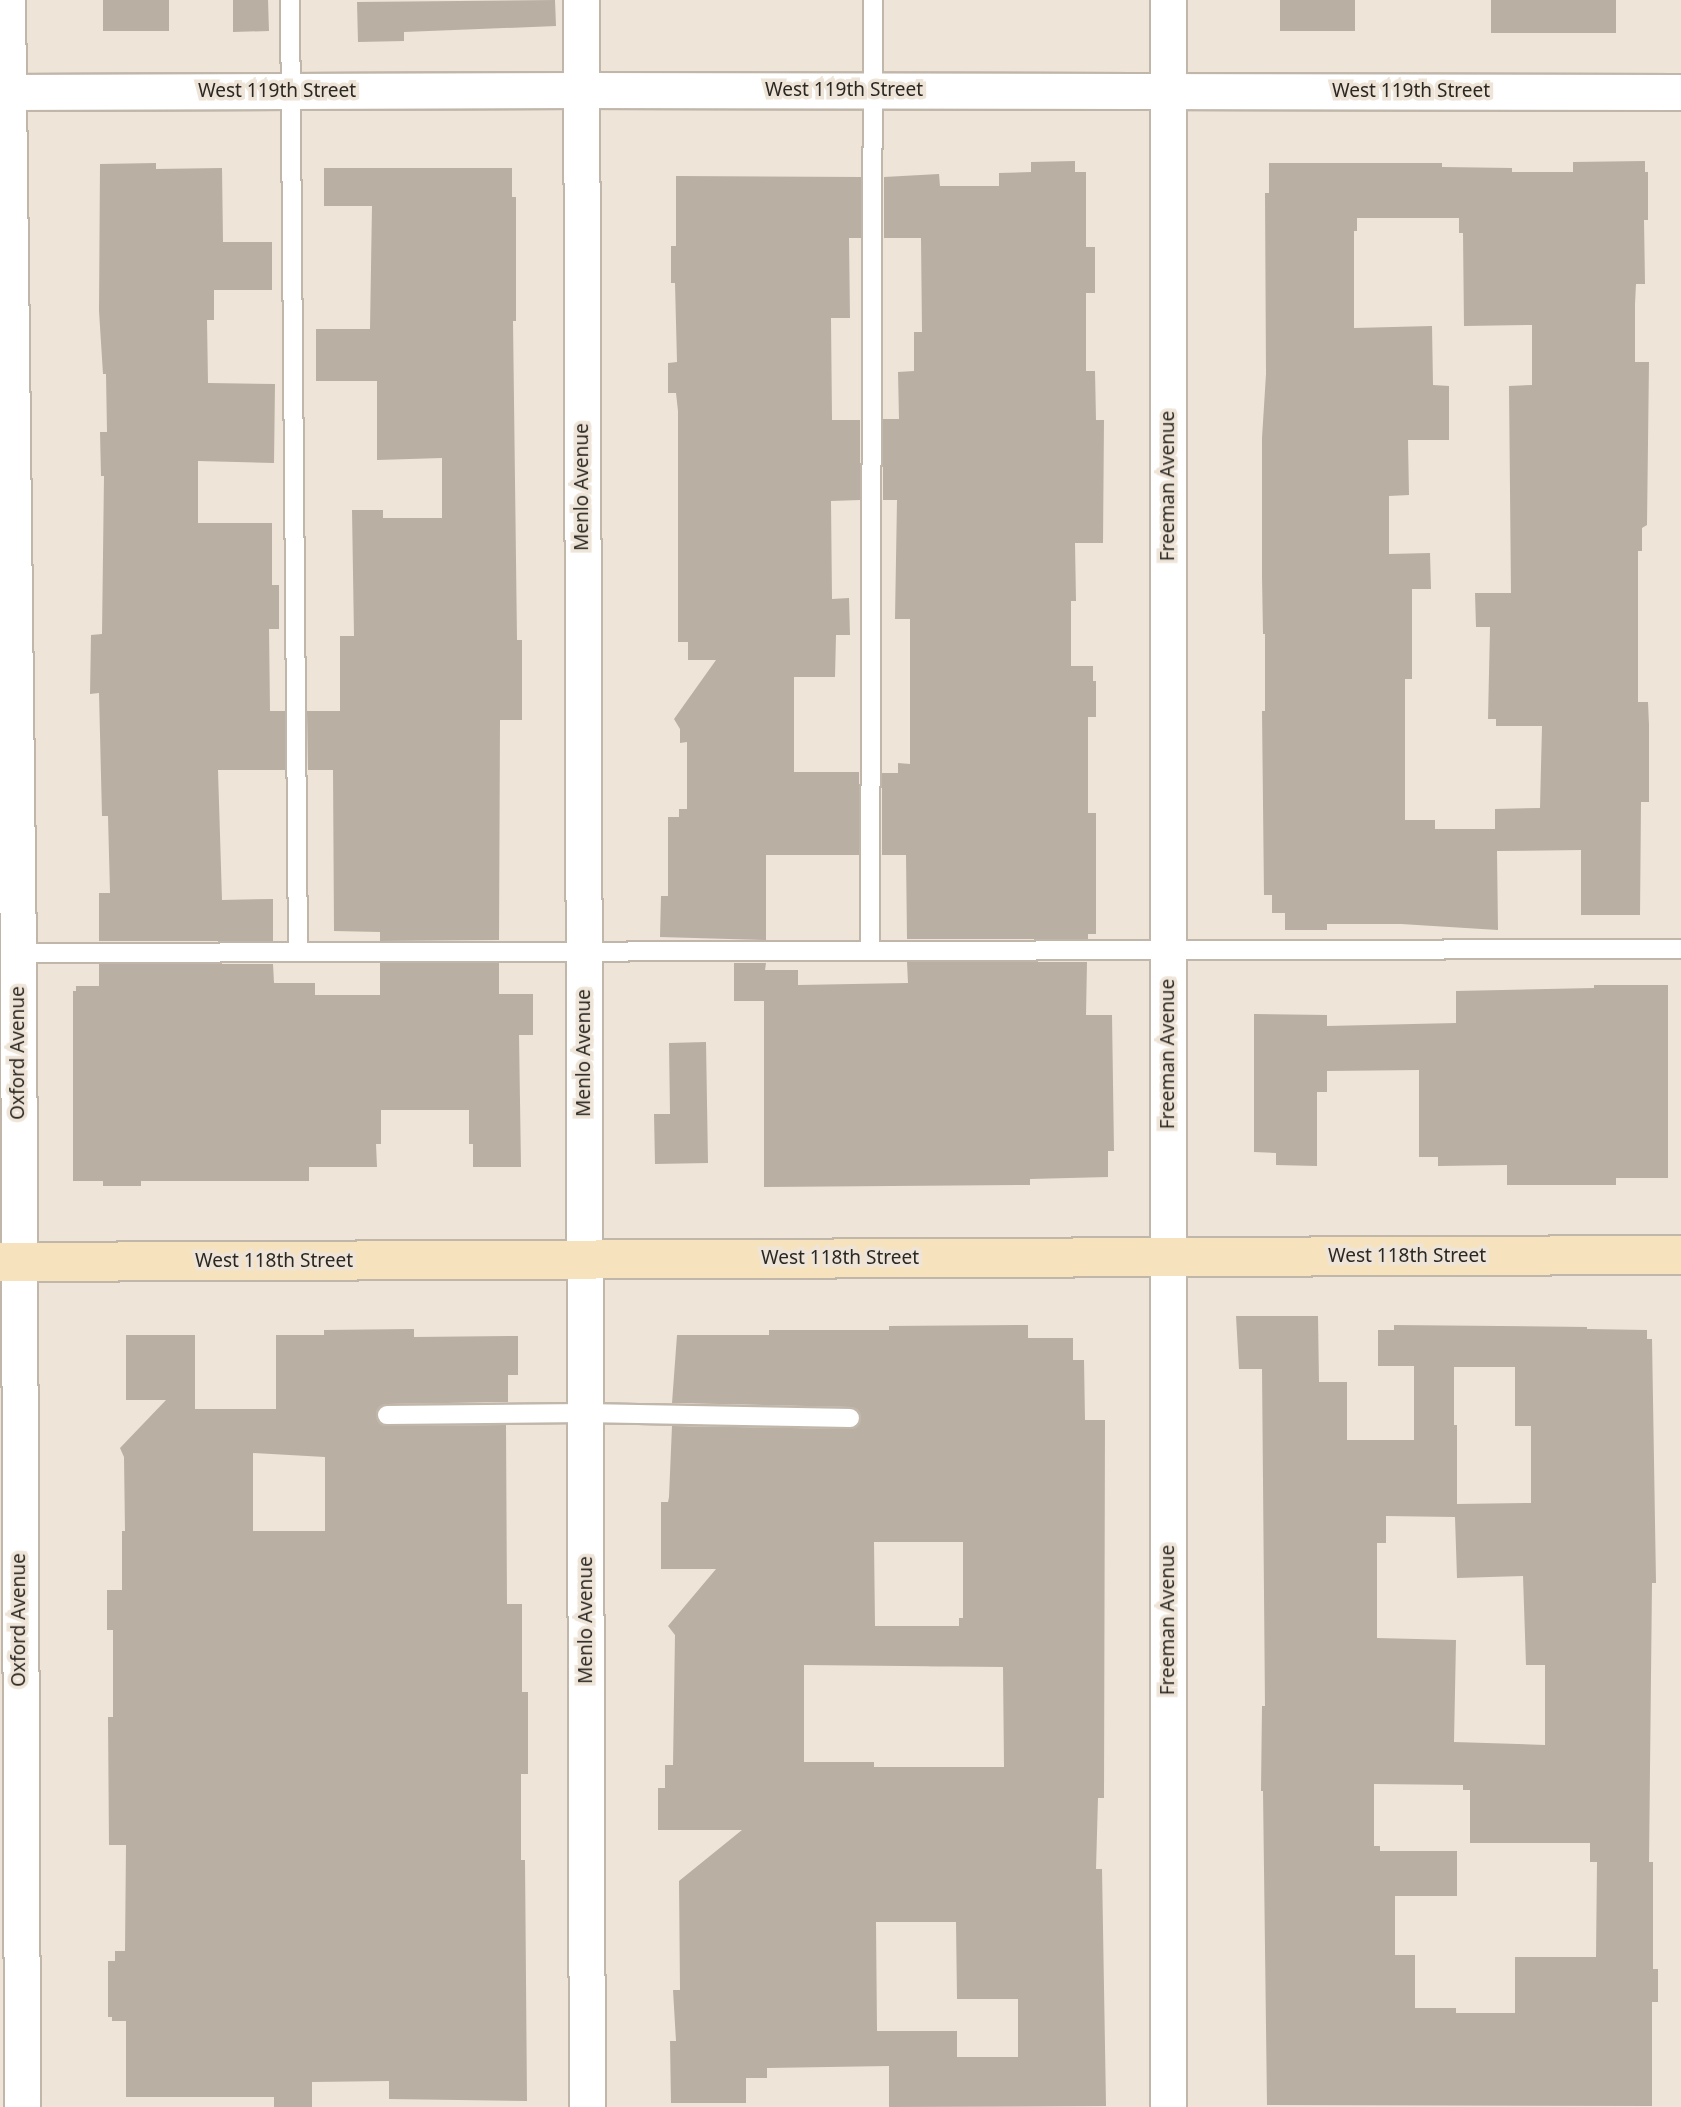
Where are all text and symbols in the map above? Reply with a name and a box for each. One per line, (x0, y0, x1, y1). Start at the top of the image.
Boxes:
street label: West 119th Street (765, 79, 923, 101)
street label: West 119th Street (198, 80, 356, 102)
street label: West 119th Street (1332, 80, 1490, 102)
street label: Freeman Avenue (1157, 411, 1179, 561)
street label: Menlo Avenue (571, 423, 593, 551)
street label: Freeman Avenue (1157, 979, 1179, 1129)
street label: Oxford Avenue (7, 986, 29, 1120)
street label: Menlo Avenue (573, 989, 595, 1117)
street label: West 118th Street (1328, 1245, 1486, 1267)
street label: West 118th Street (761, 1247, 919, 1269)
street label: West 118th Street (195, 1250, 353, 1272)
street label: Freeman Avenue (1157, 1545, 1179, 1695)
street label: Oxford Avenue (8, 1553, 30, 1687)
street label: Menlo Avenue (575, 1556, 597, 1684)

